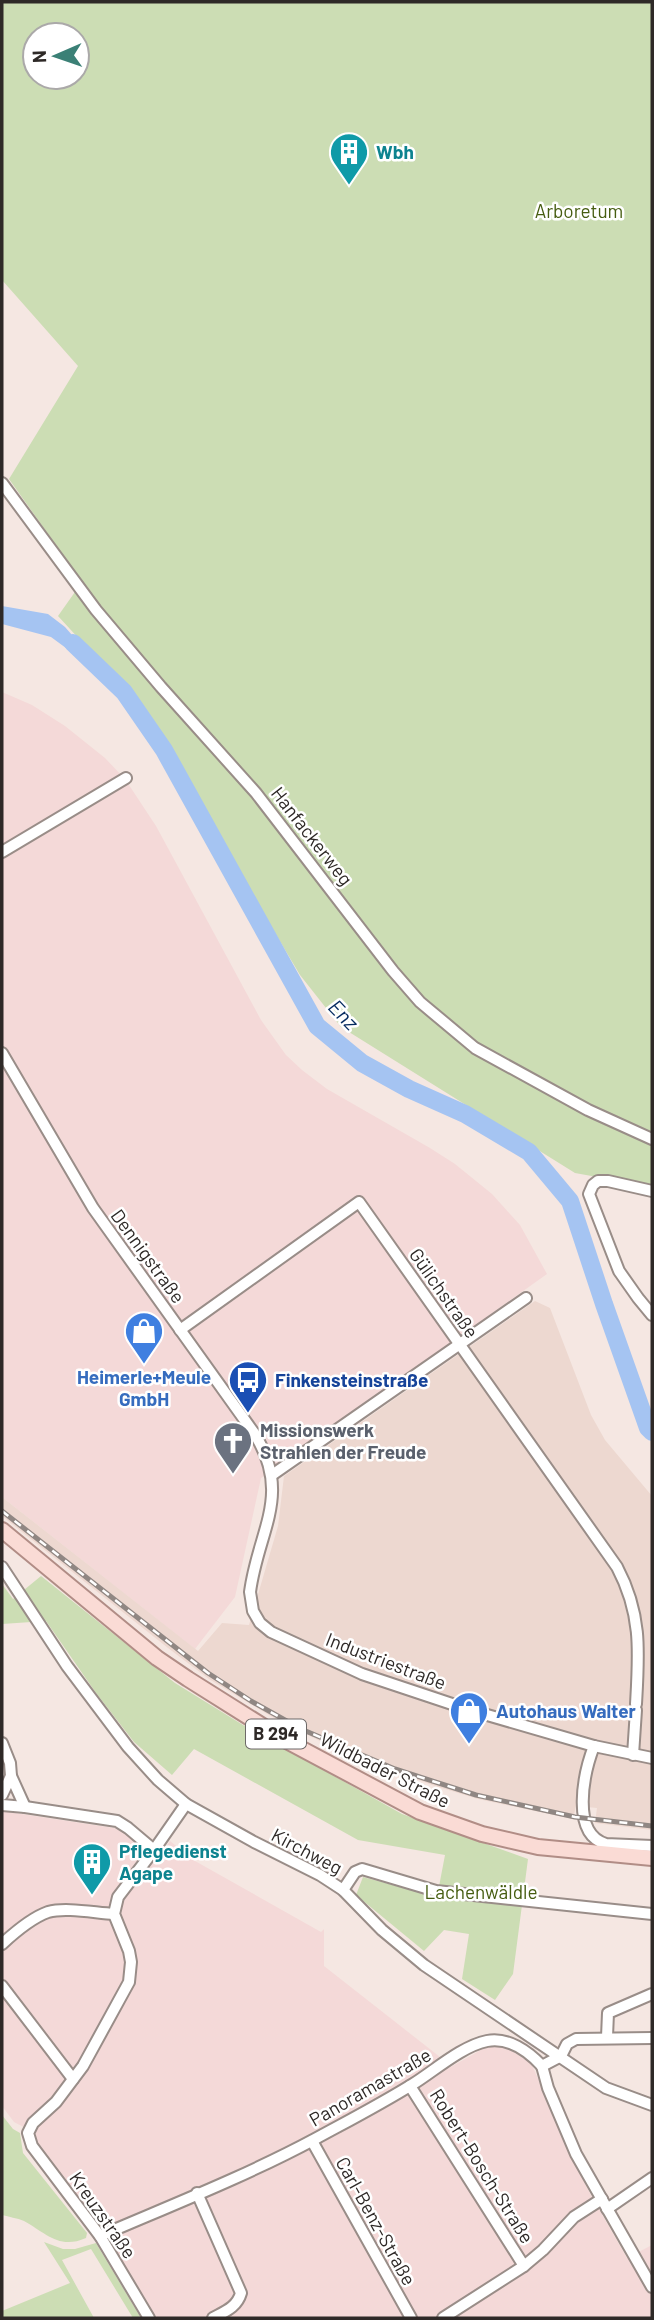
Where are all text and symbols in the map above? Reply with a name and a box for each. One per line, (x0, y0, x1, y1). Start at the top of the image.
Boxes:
north arrow (21, 21, 91, 91)
text: N (27, 50, 50, 63)
building icon: Wbh (328, 131, 370, 186)
place label: Wbh (376, 140, 414, 163)
park label: Arboretum (535, 199, 623, 222)
street label: Hanfackerweg (267, 782, 358, 890)
water label: Enz (324, 994, 365, 1035)
street label: Dennigstraße (107, 1204, 190, 1307)
street label: Gülichstraße (405, 1243, 484, 1342)
shop icon: Heimerle+Meule GmbH (123, 1310, 165, 1365)
bus stop icon: Finkensteinstraße (227, 1359, 269, 1414)
place label: Heimerle+Meule GmbH (77, 1365, 211, 1410)
place label: Finkensteinstraße (275, 1368, 428, 1391)
place label: Missionswerk Strahlen der Freude (260, 1418, 427, 1463)
church icon: Missionswerk Strahlen der Freude (212, 1420, 254, 1475)
street label: Industriestraße (323, 1627, 449, 1694)
shop icon: Autohaus Walter (448, 1690, 490, 1745)
place label: Autohaus Walter (496, 1699, 637, 1722)
road number: B 294 (246, 1720, 306, 1749)
street label: Wildbader Straße (316, 1727, 454, 1812)
street label: Kirchweg (268, 1822, 347, 1879)
place label: Pflegedienst Agape (119, 1839, 227, 1884)
building icon: Pflegedienst Agape (71, 1841, 113, 1896)
park label: Lachenwäldle (424, 1880, 538, 1903)
street label: Panoramastraße (305, 2042, 435, 2131)
street label: Robert-Bosch-Straße (426, 2084, 539, 2247)
street label: Carl-Benz-Straße (332, 2152, 421, 2289)
street label: Kreuzstraße (65, 2167, 142, 2262)

